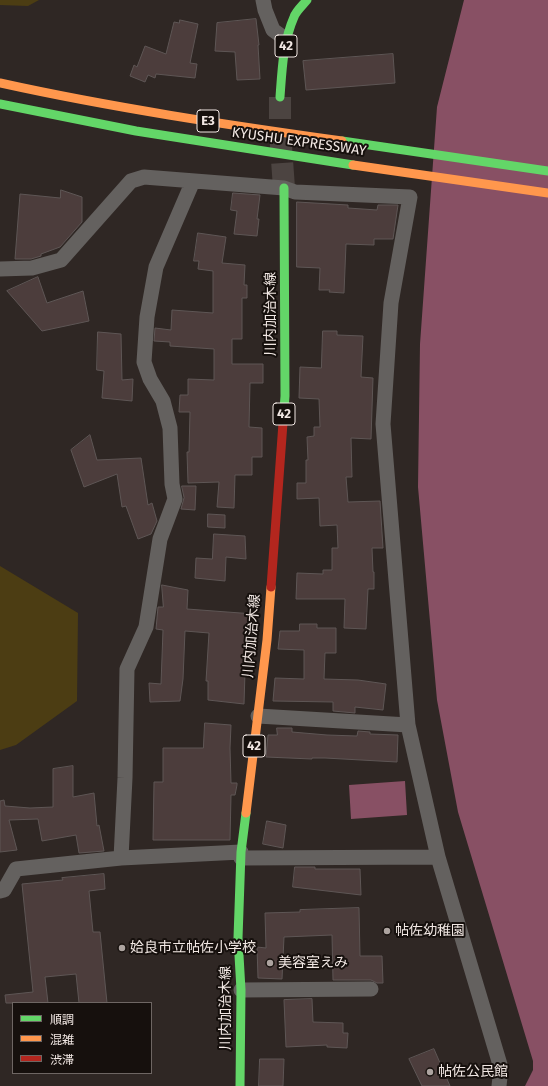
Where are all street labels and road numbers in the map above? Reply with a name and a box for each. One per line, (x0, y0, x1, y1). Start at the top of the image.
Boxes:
road number: 42 (275, 35, 297, 57)
road number: E3 (197, 110, 219, 132)
street label: KYUSHU EXPRESSWAY (231, 124, 367, 160)
street label: 川内加治木線 (263, 272, 279, 356)
road number: 42 (273, 403, 295, 425)
street label: 川内加治木線 (240, 593, 264, 679)
road number: 42 (243, 735, 265, 757)
street label: 川内加治木線 (218, 966, 234, 1050)

